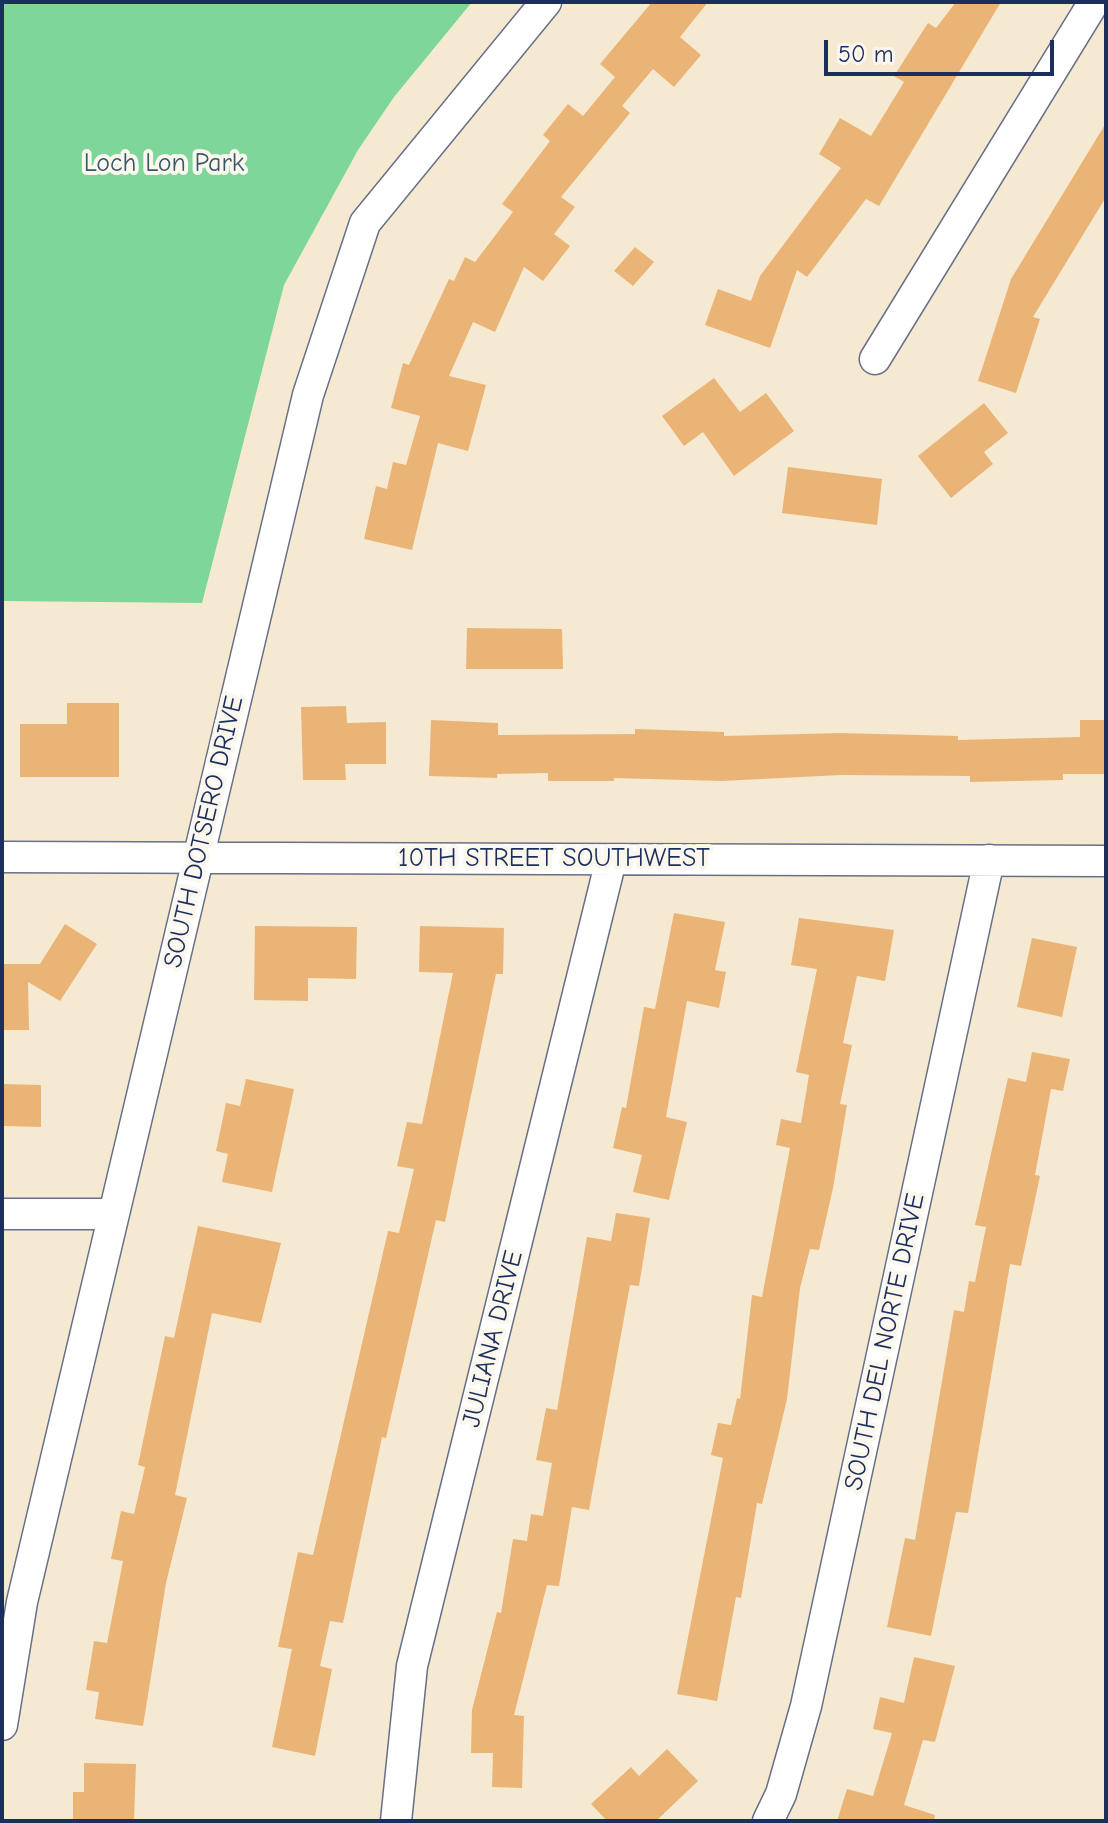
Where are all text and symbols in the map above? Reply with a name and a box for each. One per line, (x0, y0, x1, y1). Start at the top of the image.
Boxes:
scale bar (828, 24, 1058, 74)
text: 50 m (838, 40, 894, 68)
park label: Loch Lon Park (84, 148, 244, 180)
street label: SOUTH DOTSERO DRIVE (158, 693, 250, 971)
street label: 10TH STREET SOUTHWEST (398, 843, 710, 875)
street label: SOUTH DEL NORTE DRIVE (838, 1191, 932, 1493)
street label: JULIANA DRIVE (456, 1248, 530, 1430)

